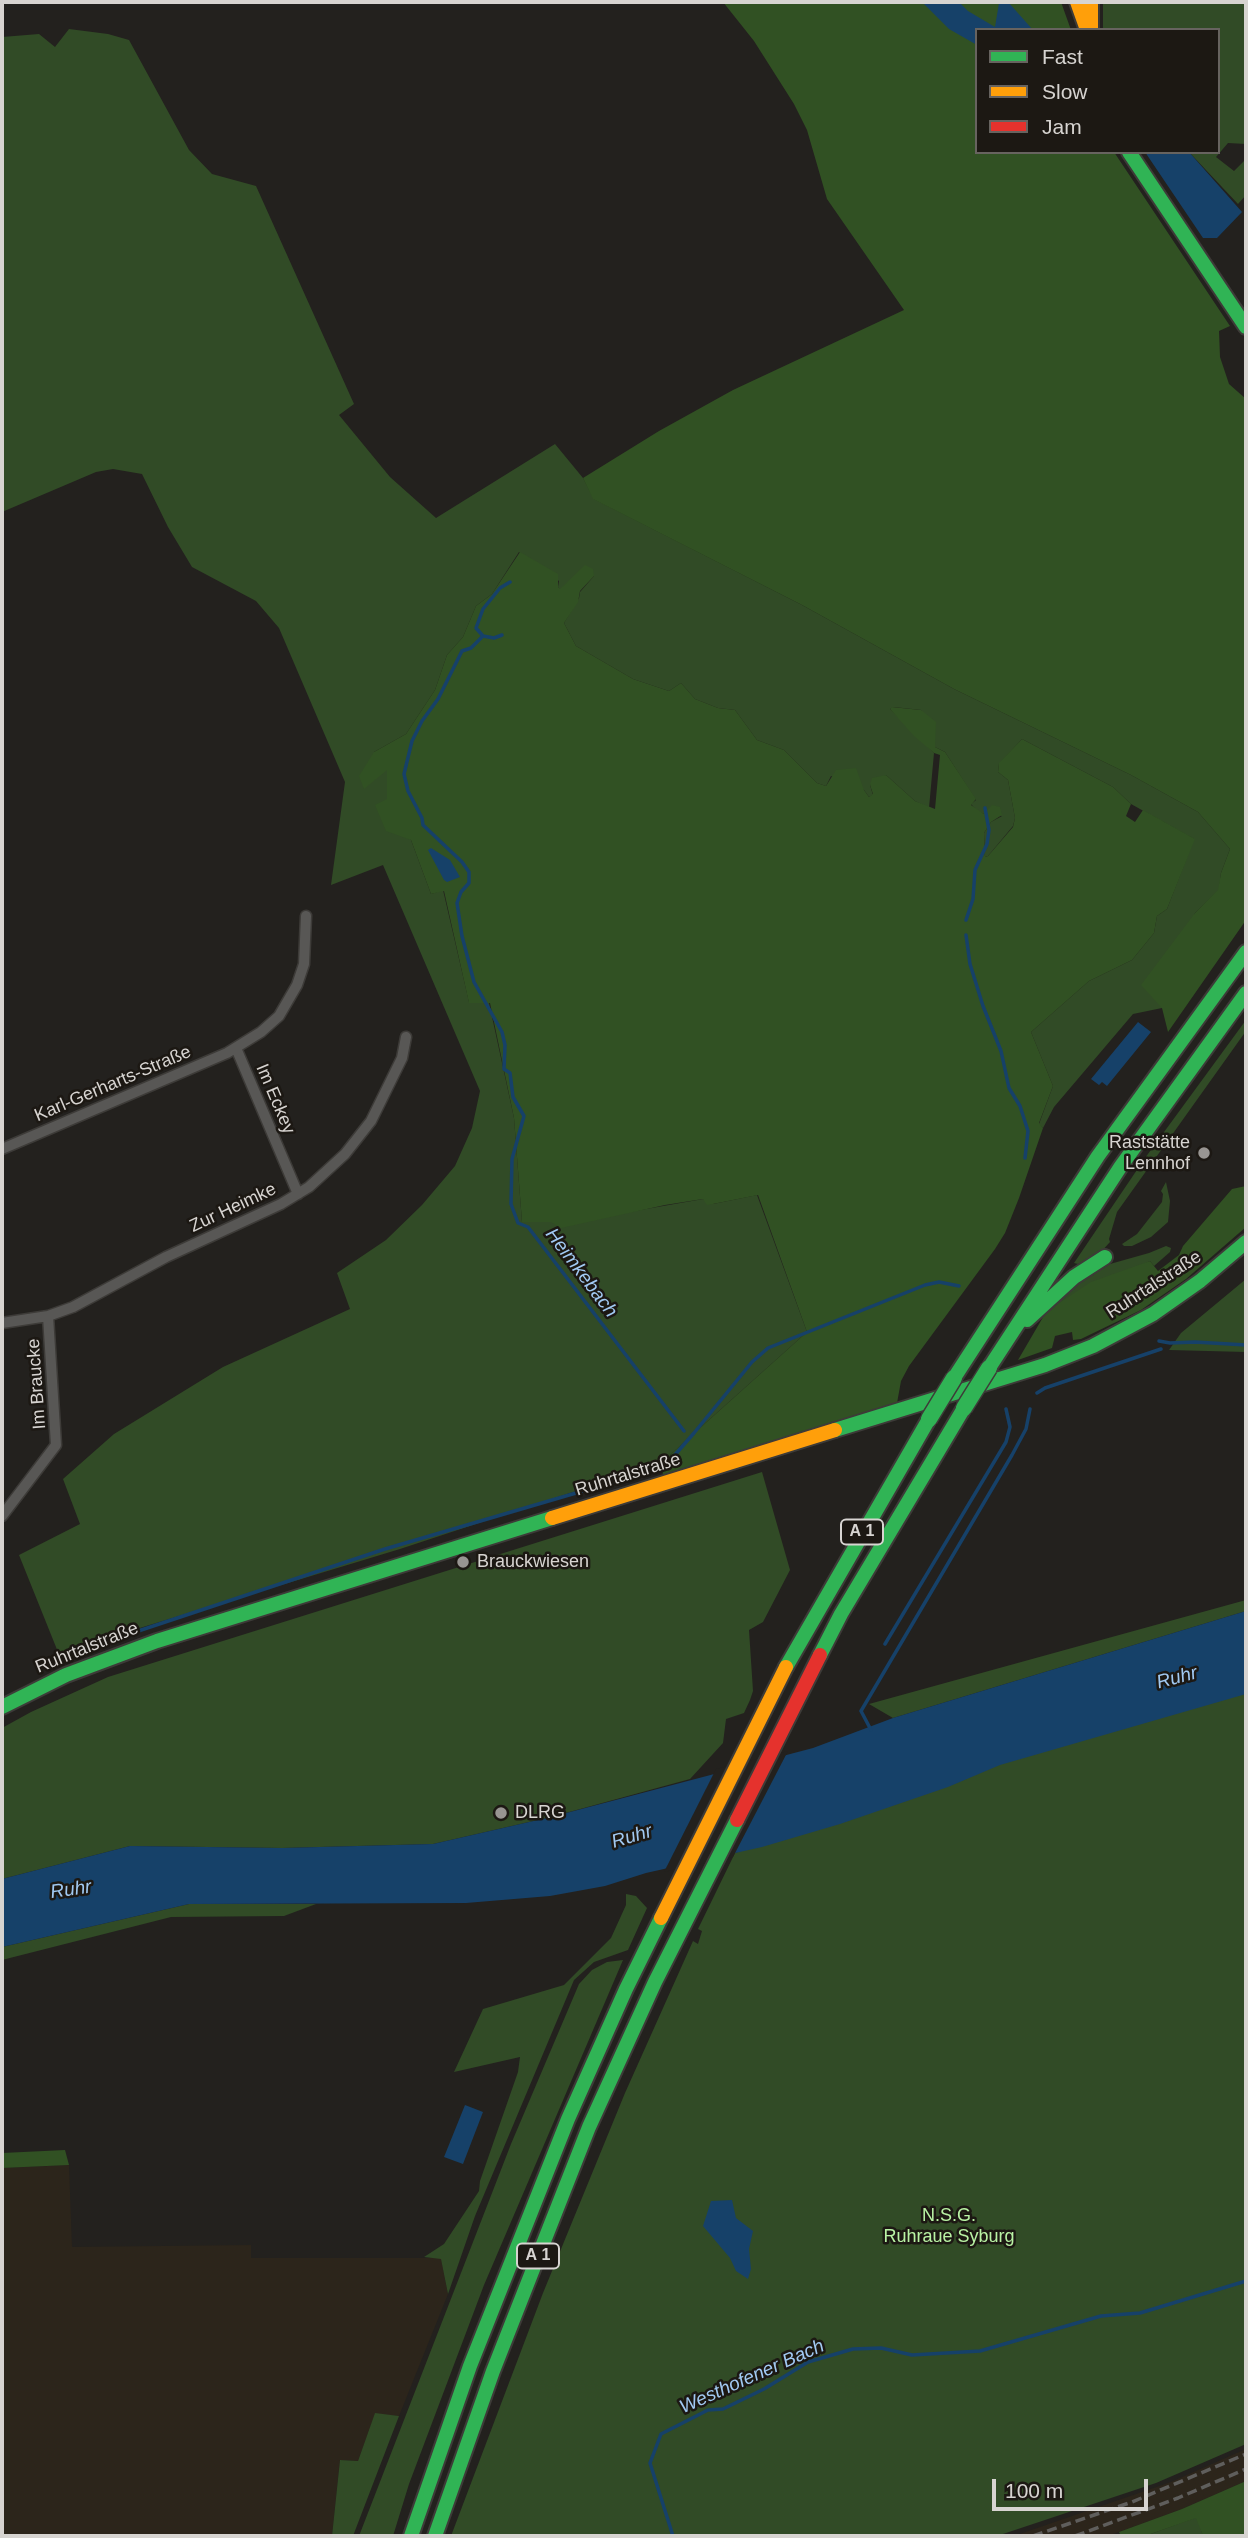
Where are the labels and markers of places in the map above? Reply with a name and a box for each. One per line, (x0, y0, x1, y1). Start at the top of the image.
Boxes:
place label: Raststätte Lennhof (1109, 1132, 1190, 1174)
marker: Raststätte Lennhof (1196, 1145, 1212, 1161)
place label: Brauckwiesen (477, 1551, 589, 1573)
marker: Brauckwiesen (455, 1554, 471, 1570)
place label: DLRG (515, 1802, 565, 1824)
marker: DLRG (493, 1805, 509, 1821)

